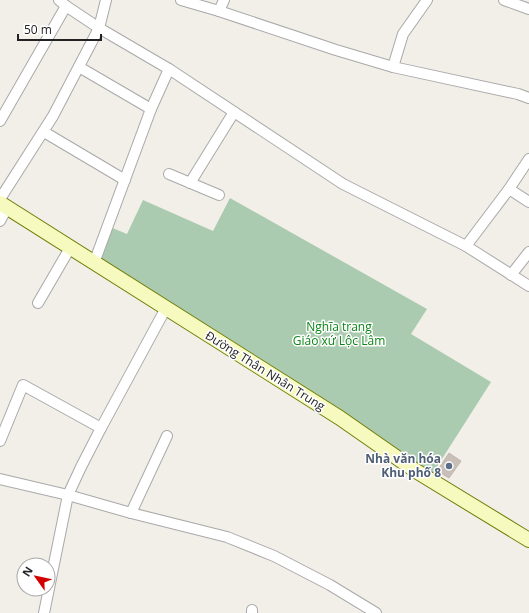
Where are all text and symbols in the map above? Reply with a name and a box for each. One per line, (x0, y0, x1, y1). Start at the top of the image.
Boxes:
scale bar (18, 16, 101, 42)
text: 50 m (24, 21, 52, 38)
park label: Nghĩa trang Giáo xứ Lộc Lâm (293, 318, 385, 349)
street label: Đường Thân Nhân Trung (202, 327, 329, 415)
place label: Nhà văn hóa Khu phố 8 (365, 450, 441, 481)
marker: Nhà văn hóa Khu phố 8 (444, 461, 454, 471)
north arrow (16, 557, 56, 597)
text: N (18, 563, 36, 579)

